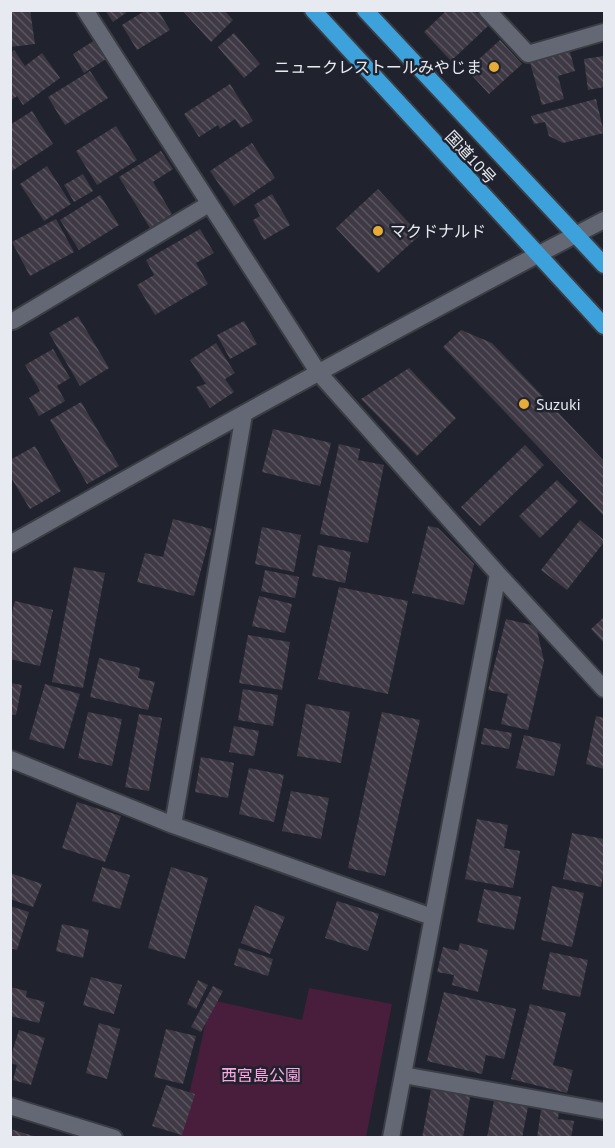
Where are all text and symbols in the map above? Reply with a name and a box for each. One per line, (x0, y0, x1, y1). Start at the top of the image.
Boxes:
place label: ニュークレストールみやじま (274, 57, 482, 77)
marker: ニュークレストールみやじま (487, 60, 501, 74)
street label: 国道10号 (441, 126, 501, 188)
place label: マクドナルド (390, 221, 486, 241)
marker: マクドナルド (371, 224, 385, 238)
place label: Suzuki (536, 394, 581, 414)
marker: Suzuki (517, 397, 531, 411)
park label: 西宮島公園 (221, 1065, 301, 1085)

